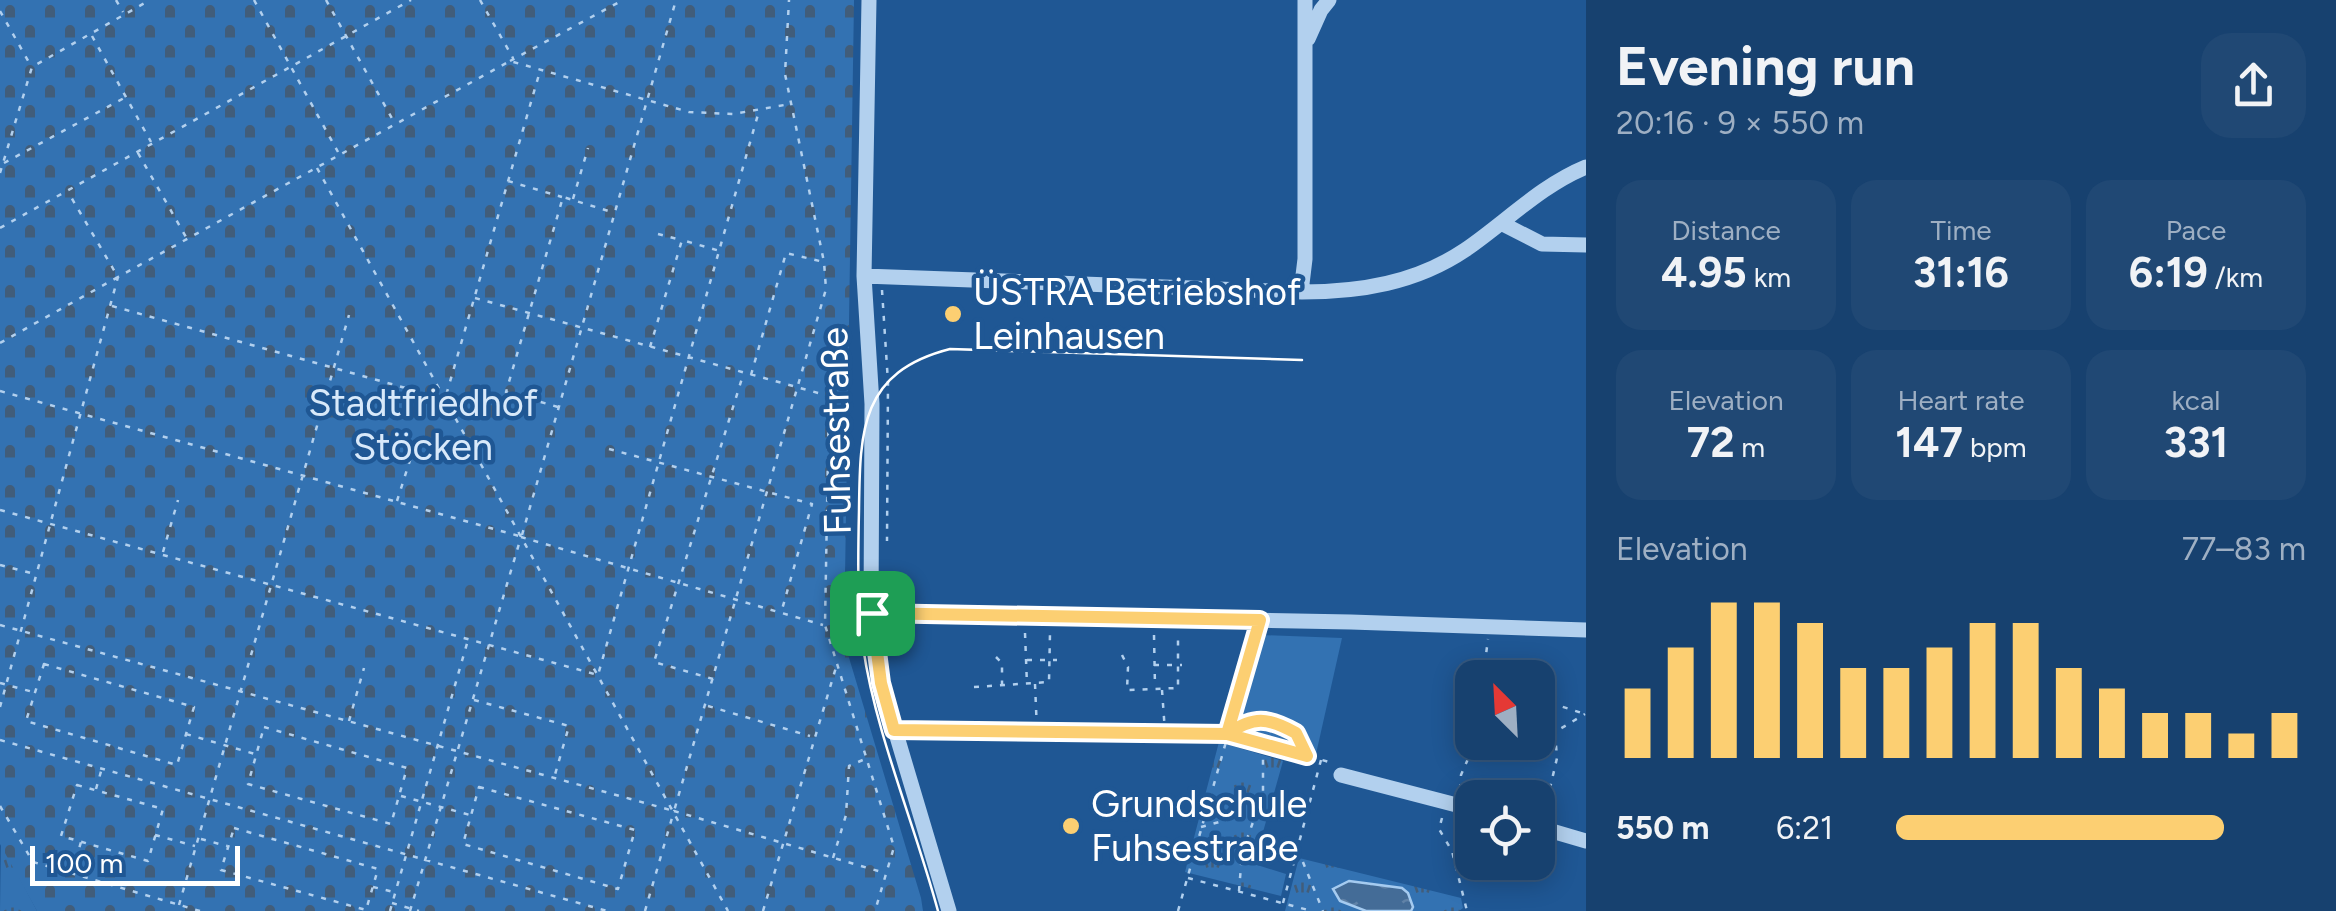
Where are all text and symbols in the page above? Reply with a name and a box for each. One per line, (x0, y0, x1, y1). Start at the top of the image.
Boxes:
text: Evening run (1616, 33, 1915, 99)
button: share (2201, 33, 2306, 138)
text: 20:16 · 9 × 550 m (1616, 104, 1864, 142)
text: Distance (1671, 213, 1781, 247)
text: Time (1930, 213, 1992, 247)
text: Pace (2166, 213, 2226, 247)
text: 4.95 (1661, 247, 1747, 298)
text: 31:16 (1913, 247, 2009, 298)
text: 6:19 (2129, 247, 2208, 298)
text: km (1747, 260, 1791, 294)
text: /km (2208, 260, 2263, 294)
place label: ÜSTRA Betriebshof Leinhausen (973, 269, 1301, 359)
marker: ÜSTRA Betriebshof Leinhausen (942, 303, 964, 325)
street label: Fuhsestraße (811, 327, 861, 535)
park label: Stadtfriedhof Stöcken (308, 380, 538, 470)
text: Elevation (1668, 383, 1784, 417)
text: Heart rate (1897, 383, 2025, 417)
text: kcal (2172, 383, 2220, 417)
text: 72 (1687, 417, 1734, 468)
text: 147 (1895, 417, 1963, 468)
text: 331 (2164, 417, 2228, 468)
text: m (1734, 430, 1765, 464)
text: bpm (1963, 430, 2027, 464)
text: Elevation (1616, 530, 1748, 568)
text: 77–83 m (2182, 530, 2306, 568)
pin (830, 571, 915, 656)
icon: arrive (845, 586, 900, 641)
north arrow (1455, 660, 1555, 760)
map controls (1455, 660, 1555, 880)
button: locate (1455, 780, 1555, 880)
place label: Grundschule Fuhsestraße (1091, 781, 1307, 871)
text: 550 m (1616, 809, 1709, 847)
text: 6:21 (1776, 809, 1833, 847)
marker: Grundschule Fuhsestraße (1060, 815, 1082, 837)
scale bar (30, 841, 240, 886)
text: 100 m (45, 846, 123, 880)

